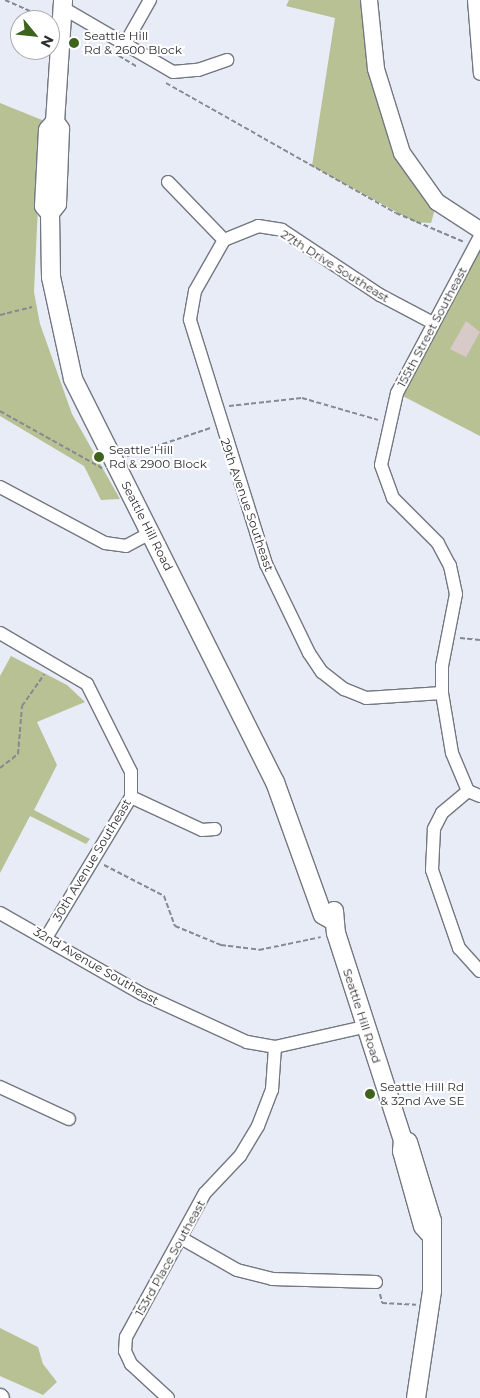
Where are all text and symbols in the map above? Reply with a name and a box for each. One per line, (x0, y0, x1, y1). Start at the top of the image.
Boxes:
north arrow (10, 10, 60, 60)
place label: Seattle Hill Rd & 2600 Block (84, 29, 182, 57)
text: N (37, 32, 58, 51)
marker: Seattle Hill Rd & 2600 Block (68, 37, 80, 49)
street label: 27th Drive Southeast (278, 227, 392, 305)
street label: 155th Street Southeast (394, 264, 470, 390)
street label: 29th Avenue Southeast (217, 437, 277, 573)
place label: Seattle Hill Rd & 2900 Block (109, 443, 207, 471)
marker: Seattle Hill Rd & 2900 Block (93, 451, 105, 463)
street label: Seattle Hill Road (118, 479, 176, 573)
street label: 30th Avenue Southeast (50, 796, 134, 924)
street label: 32nd Avenue Southeast (31, 924, 161, 1008)
street label: Seattle Hill Road (340, 967, 384, 1065)
place label: Seattle Hill Rd & 32nd Ave SE (380, 1080, 465, 1108)
marker: Seattle Hill Rd & 32nd Ave SE (364, 1088, 376, 1100)
street label: 153rd Place Southeast (132, 1197, 208, 1319)

